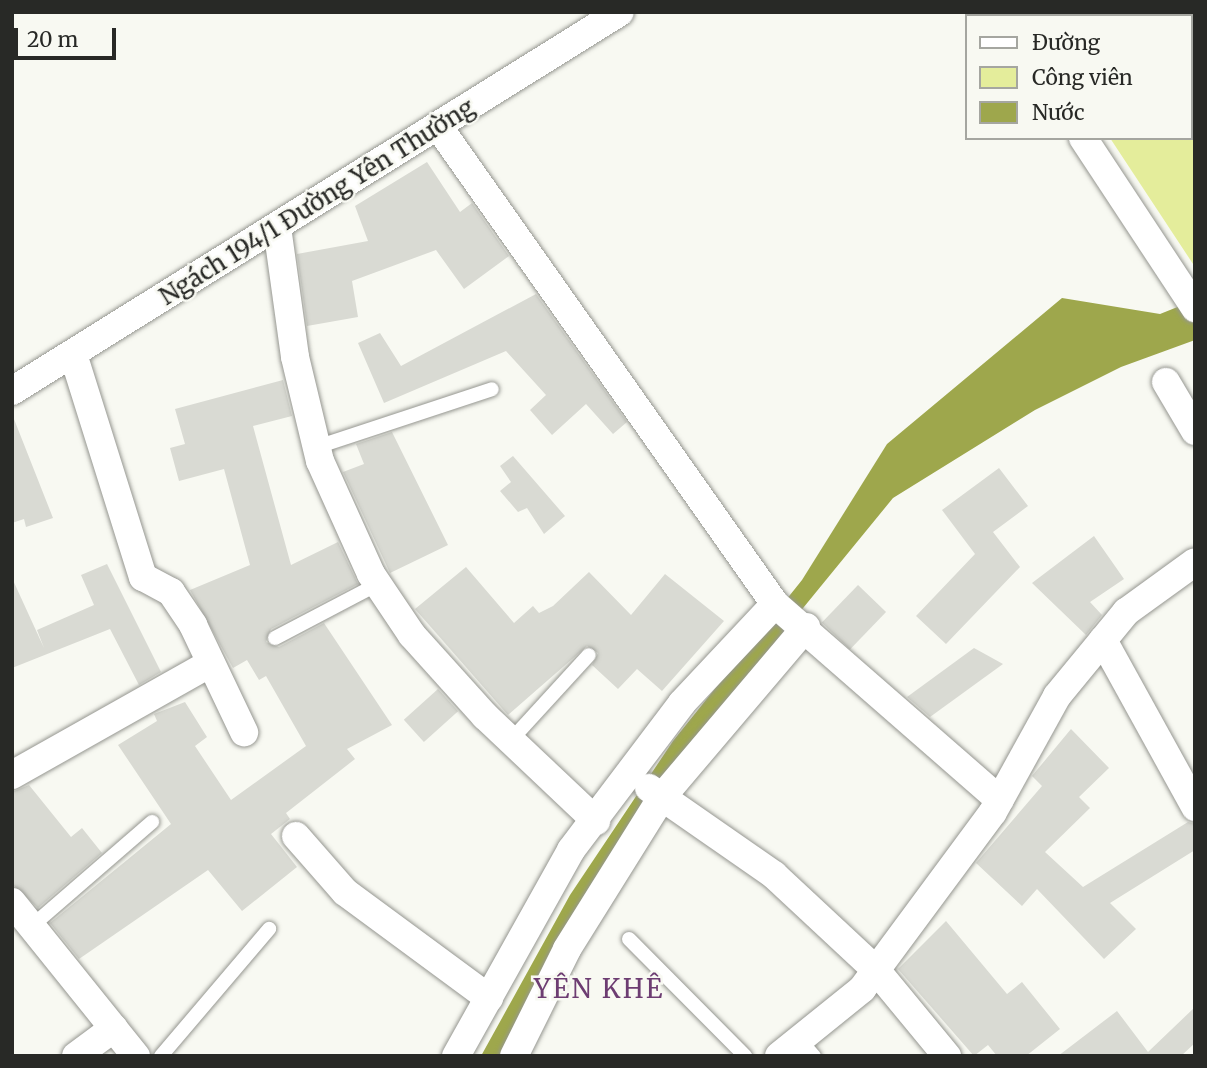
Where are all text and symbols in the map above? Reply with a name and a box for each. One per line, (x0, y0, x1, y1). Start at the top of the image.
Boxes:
scale bar (18, 14, 119, 58)
legend (965, 14, 1193, 140)
text: 20 m (27, 26, 78, 53)
text: Đường (1032, 29, 1100, 56)
text: Công viên (1032, 64, 1133, 91)
street label: Ngách 194/1 Đường Yên Thường (154, 93, 480, 311)
text: Nước (1032, 99, 1085, 126)
district label: YÊN KHÊ (535, 973, 663, 1005)

